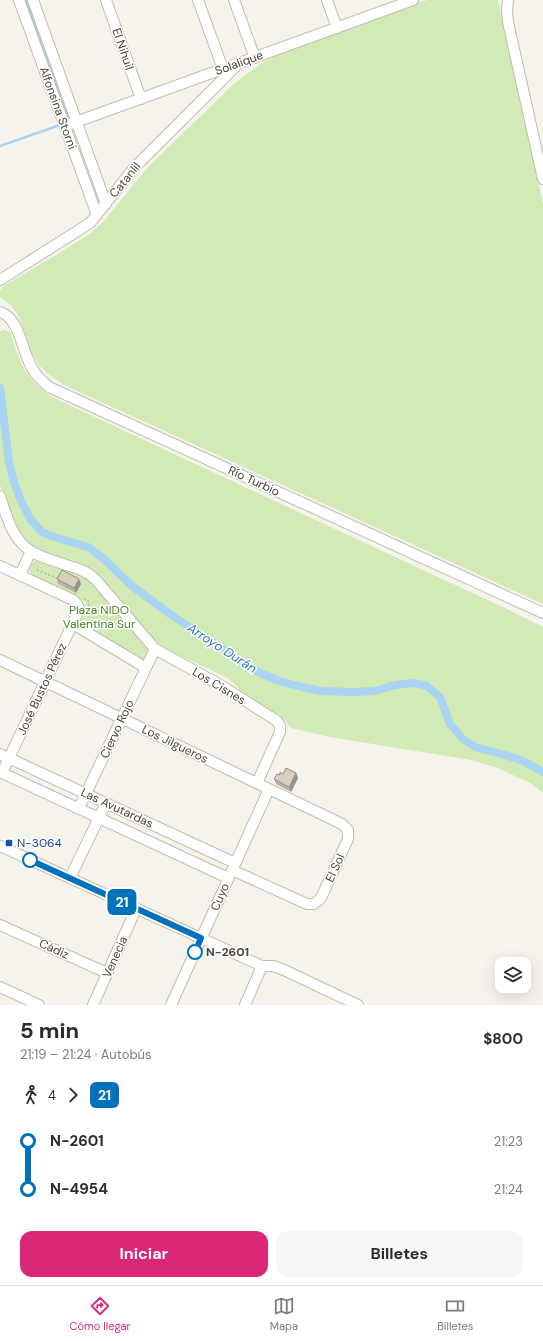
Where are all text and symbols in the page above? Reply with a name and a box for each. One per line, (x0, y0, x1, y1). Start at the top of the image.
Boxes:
street label: El Nihuil (108, 26, 138, 72)
street label: Solalique (213, 47, 265, 79)
street label: Alfonsina Storni (36, 64, 80, 152)
street label: Catanlil (106, 159, 144, 201)
street label: Río Turbio (226, 462, 282, 500)
park label: Plaza NIDO Valentina Sur (63, 602, 136, 632)
water label: Arroyo Durán (183, 619, 260, 677)
street label: José Bustos Pérez (14, 640, 70, 738)
street label: Los Cisnes (189, 664, 249, 708)
street label: Ciervo Rojo (96, 697, 138, 761)
street label: Los Jilgueros (139, 721, 211, 767)
street label: Las Avutardas (78, 784, 156, 832)
place label: N-3064 (17, 835, 62, 851)
marker: N-3064 (4, 838, 14, 848)
street label: El Sol (322, 851, 348, 885)
unlabelled marker (22, 852, 38, 868)
street label: Cuyo (207, 881, 233, 913)
line badge: 21 (104, 889, 140, 915)
text: 21 (115, 893, 129, 911)
street label: Venecia (99, 934, 131, 980)
street label: Cádiz (37, 935, 71, 963)
marker: N-2601 (187, 944, 203, 960)
place label: N-2601 (206, 944, 249, 960)
map controls (495, 957, 531, 993)
button: layers (495, 957, 531, 993)
text: 5 min (20, 1016, 79, 1045)
text: $800 (483, 1029, 523, 1049)
text: 21:19 – 21:24 · Autobús (20, 1046, 152, 1063)
icon: walk (20, 1084, 42, 1106)
icon: forward (62, 1084, 84, 1106)
text: 21 (98, 1086, 111, 1104)
text: 4 (48, 1087, 56, 1104)
text: N-2601 (50, 1131, 104, 1151)
text: 21:23 (494, 1133, 523, 1150)
text: N-4954 (50, 1179, 108, 1199)
text: 21:24 (494, 1181, 523, 1198)
button: Iniciar (20, 1231, 268, 1277)
button: Billetes (276, 1231, 523, 1277)
tab: Cómo llegar (70, 1295, 131, 1333)
tab: Mapa (270, 1295, 298, 1333)
tab: Billetes (437, 1295, 473, 1333)

